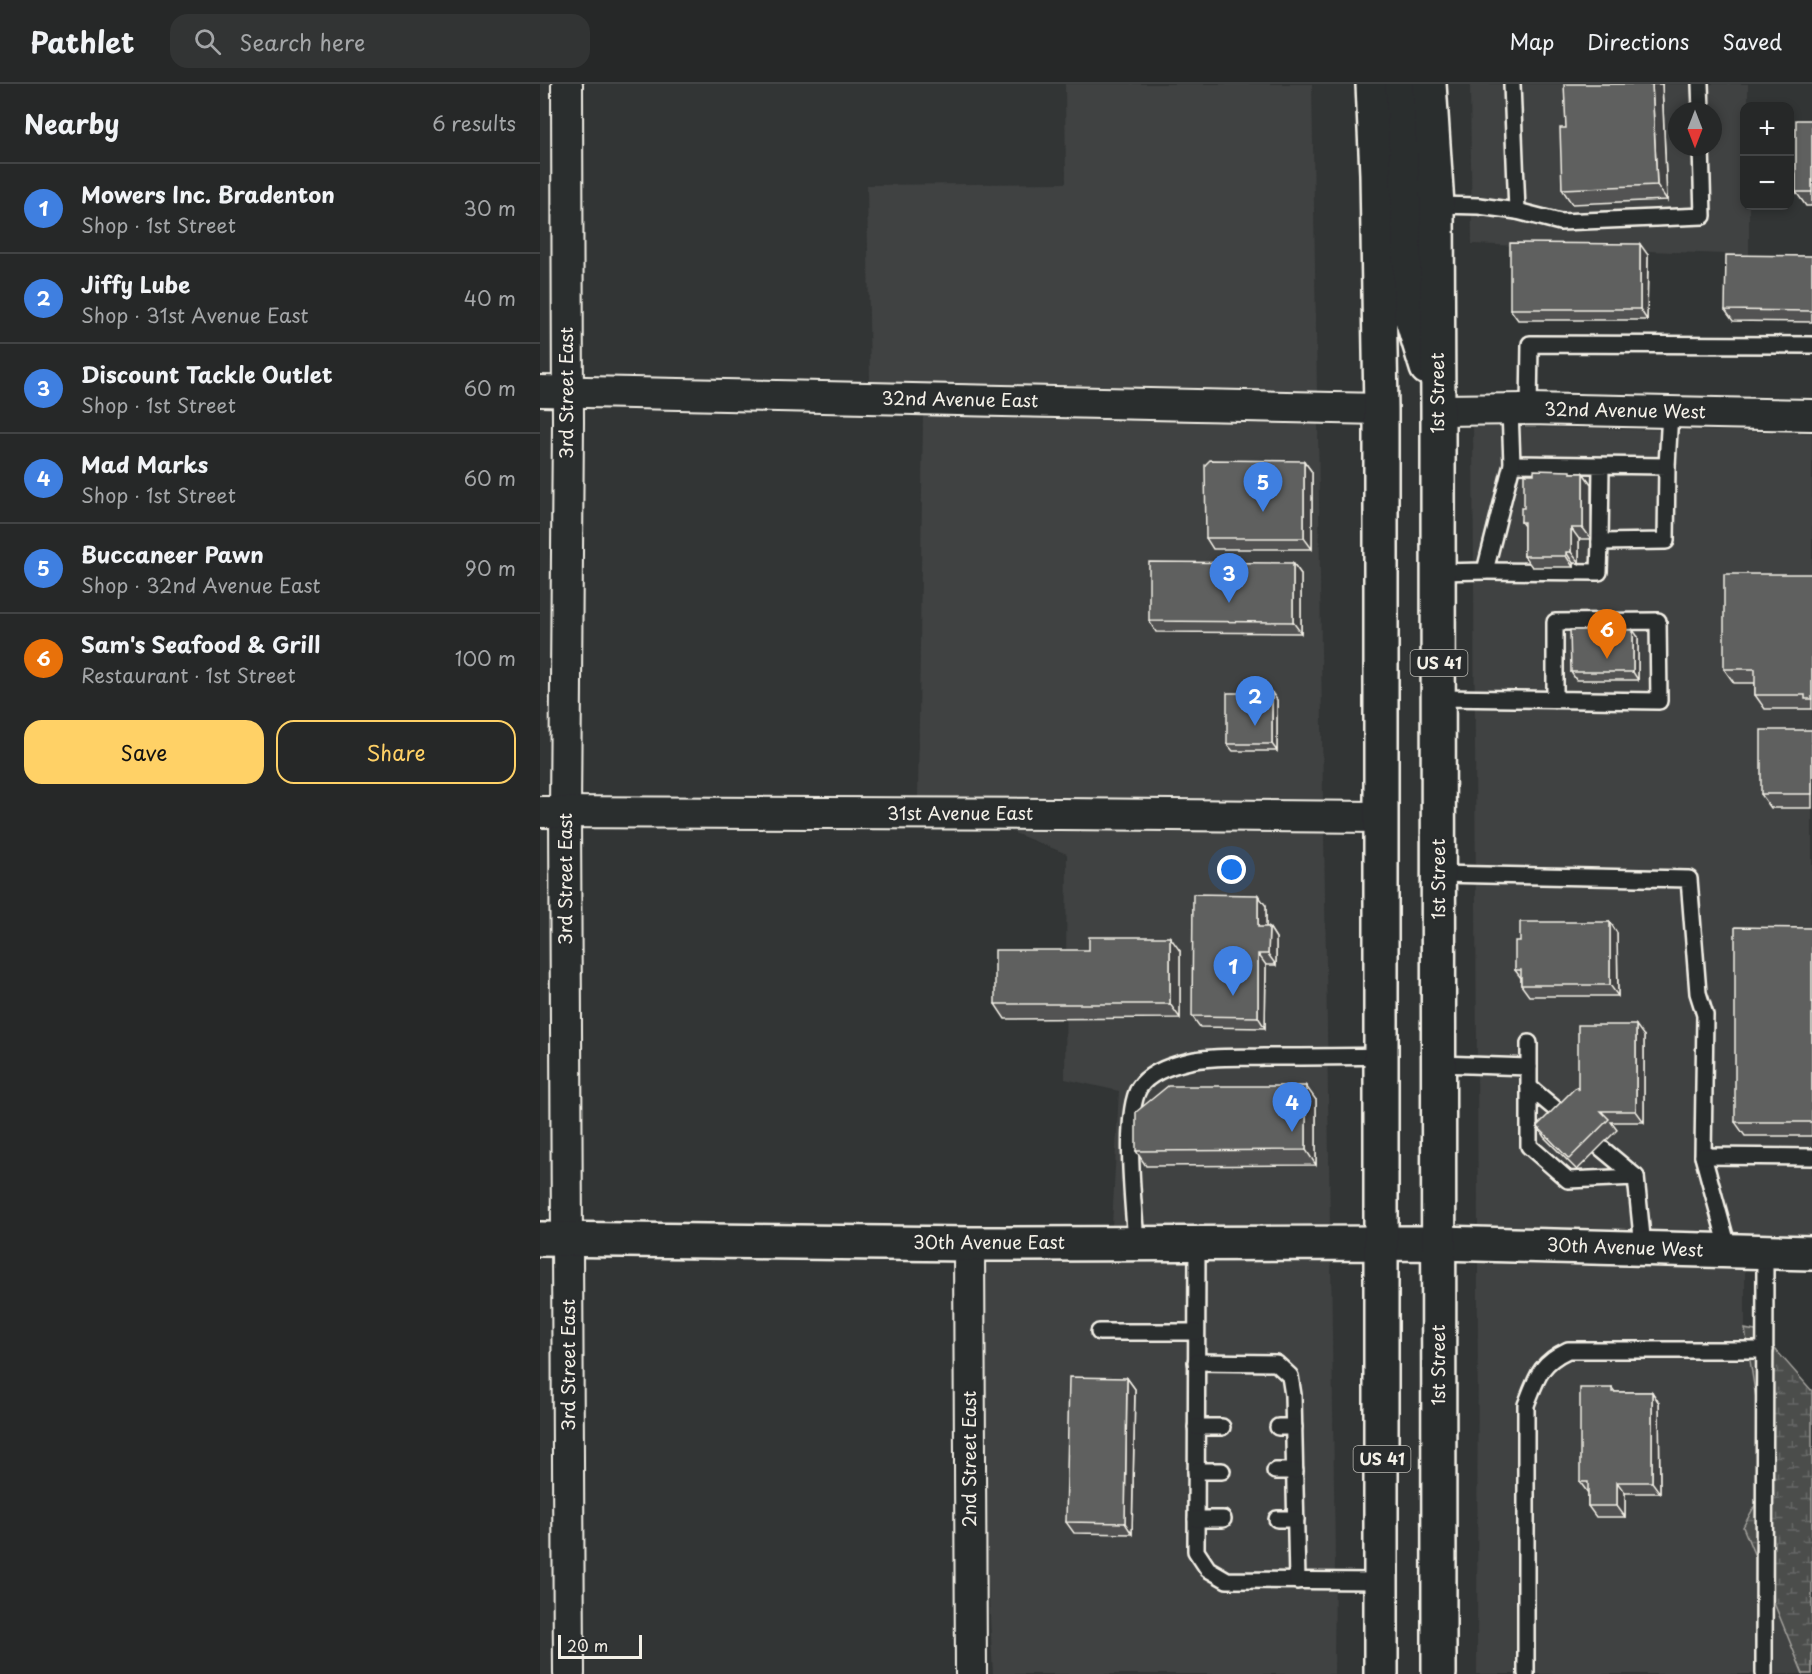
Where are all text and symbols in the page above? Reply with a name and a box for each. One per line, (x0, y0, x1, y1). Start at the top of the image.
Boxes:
search box (170, 14, 590, 68)
text: Pathlet (30, 20, 134, 63)
icon: search (191, 25, 224, 58)
text: Search here (239, 25, 365, 58)
text: Map (1509, 25, 1554, 57)
text: Directions (1587, 25, 1689, 57)
text: Saved (1722, 25, 1782, 57)
north arrow (1668, 102, 1722, 156)
map controls (1740, 102, 1794, 210)
button: + (1740, 102, 1794, 156)
text: Nearby (24, 104, 119, 143)
text: 6 results (432, 108, 516, 138)
button: − (1740, 156, 1794, 210)
text: Mowers Inc. Bradenton (81, 177, 335, 210)
text: 1 (39, 193, 48, 223)
text: 30 m (463, 193, 516, 223)
text: Shop · 1st Street (81, 210, 236, 240)
text: Jiffy Lube (81, 267, 190, 300)
text: 2 (36, 283, 51, 313)
text: 40 m (464, 283, 516, 313)
text: Shop · 31st Avenue East (81, 300, 309, 330)
street label: 3rd Street East (552, 327, 579, 459)
street label: 1st Street (1423, 353, 1450, 433)
text: Discount Tackle Outlet (81, 357, 333, 390)
text: 3 (37, 373, 50, 403)
text: 60 m (464, 373, 516, 403)
street label: 32nd Avenue East (881, 384, 1039, 413)
text: Shop · 1st Street (81, 390, 236, 420)
street label: 32nd Avenue West (1544, 395, 1706, 424)
text: Mad Marks (81, 447, 208, 480)
pin: 5 (1244, 462, 1282, 512)
text: 4 (37, 463, 50, 493)
text: 60 m (464, 463, 516, 493)
text: Shop · 1st Street (81, 480, 236, 510)
text: Buccaneer Pawn (81, 537, 264, 570)
text: 5 (37, 553, 50, 583)
text: 90 m (465, 553, 516, 583)
pin: 3 (1210, 554, 1248, 603)
text: Shop · 32nd Avenue East (81, 570, 320, 600)
pin: 6 (1588, 610, 1626, 659)
text: Sam's Seafood & Grill (81, 627, 320, 660)
text: 6 (36, 643, 51, 673)
text: 100 m (455, 643, 516, 673)
road number: US 41 (1410, 650, 1468, 676)
text: Restaurant · 1st Street (81, 660, 296, 690)
pin: 2 (1236, 676, 1274, 726)
button: Save (24, 720, 264, 784)
button: Share (276, 720, 516, 784)
street label: 31st Avenue East (887, 799, 1033, 826)
street label: 3rd Street East (551, 813, 578, 945)
street label: 1st Street (1424, 839, 1451, 919)
your location (1217, 855, 1246, 884)
pin: 1 (1214, 946, 1252, 996)
pin: 4 (1272, 1082, 1311, 1132)
street label: 30th Avenue East (913, 1228, 1065, 1255)
street label: 30th Avenue West (1546, 1230, 1704, 1263)
street label: 3rd Street East (554, 1299, 581, 1431)
street label: 1st Street (1424, 1325, 1451, 1405)
street label: 2nd Street East (955, 1391, 982, 1527)
road number: US 41 (1354, 1446, 1410, 1472)
scale bar (558, 1632, 642, 1660)
text: 20 m (567, 1633, 608, 1657)

